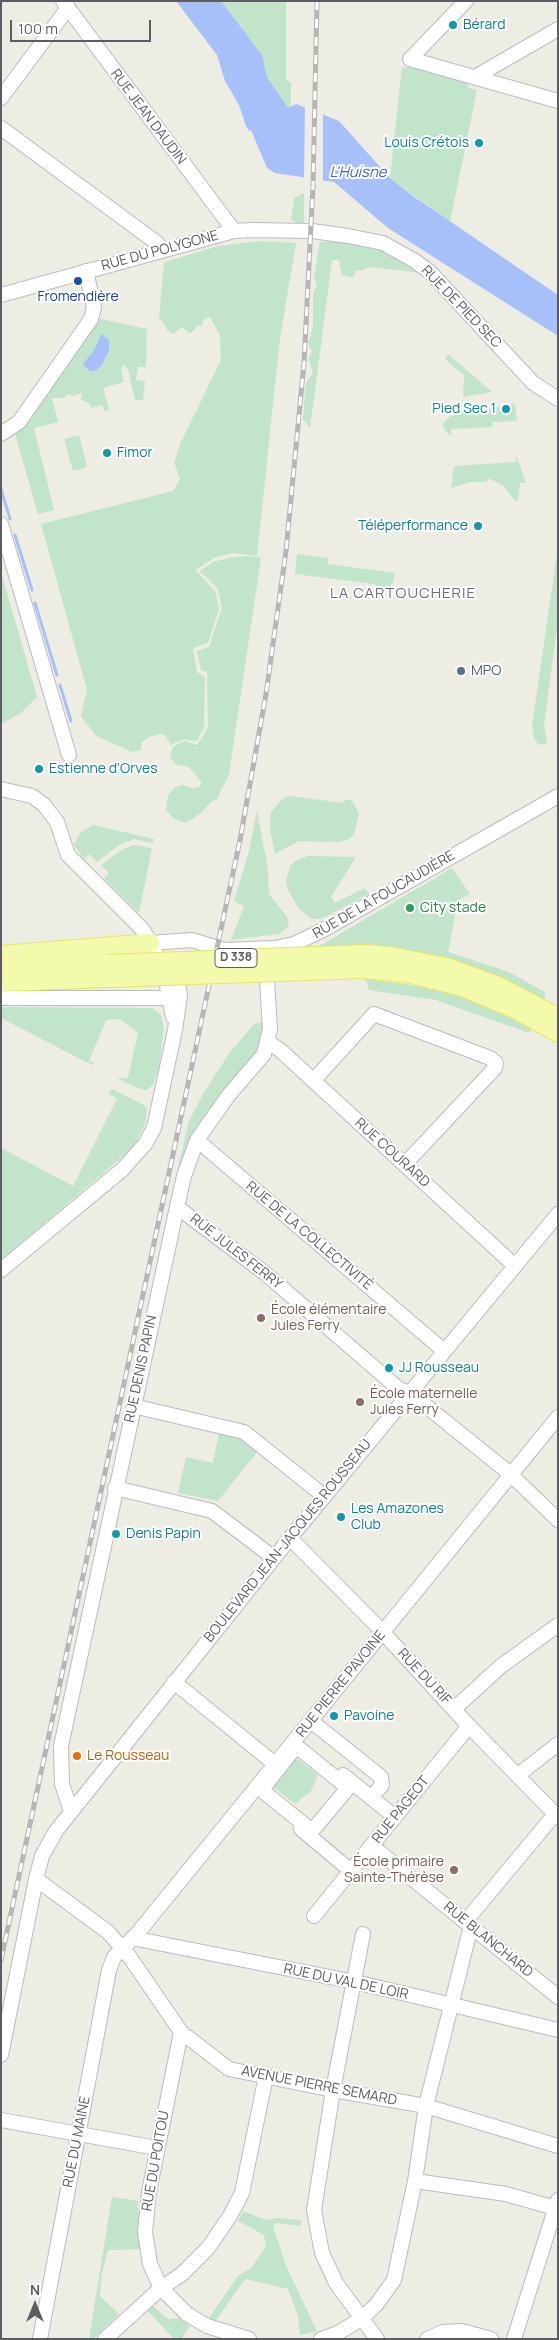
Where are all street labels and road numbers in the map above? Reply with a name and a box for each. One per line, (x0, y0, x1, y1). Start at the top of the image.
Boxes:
street label: RUE JEAN DAUDIN (107, 66, 189, 168)
street label: RUE DU POLYGONE (100, 227, 220, 275)
street label: RUE DE PIED SEC (418, 262, 504, 352)
street label: RUE DE LA FOUCAUDIÈRE (310, 847, 458, 943)
road number: D 338 (215, 948, 257, 968)
street label: RUE COURARD (351, 1115, 433, 1191)
street label: RUE DE LA COLLECTIVITÉ (242, 1178, 376, 1294)
street label: RUE JULES FERRY (187, 1211, 285, 1293)
street label: RUE DENIS PAPIN (121, 1314, 161, 1424)
street label: BOULEVARD JEAN-JACQUES ROUSSEAU (201, 1436, 375, 1646)
street label: RUE PIERRE PAVOINE (293, 1627, 389, 1741)
street label: RUE DU RIF (394, 1645, 454, 1709)
street label: RUE PAGEOT (369, 1773, 433, 1847)
street label: RUE BLANCHARD (440, 1899, 536, 1981)
street label: RUE DU VAL DE LOIR (282, 1961, 410, 2003)
street label: AVENUE PIERRE SEMARD (240, 2063, 398, 2109)
street label: RUE DU MAINE (60, 2095, 94, 2189)
street label: RUE DU POITOU (139, 2110, 173, 2212)

